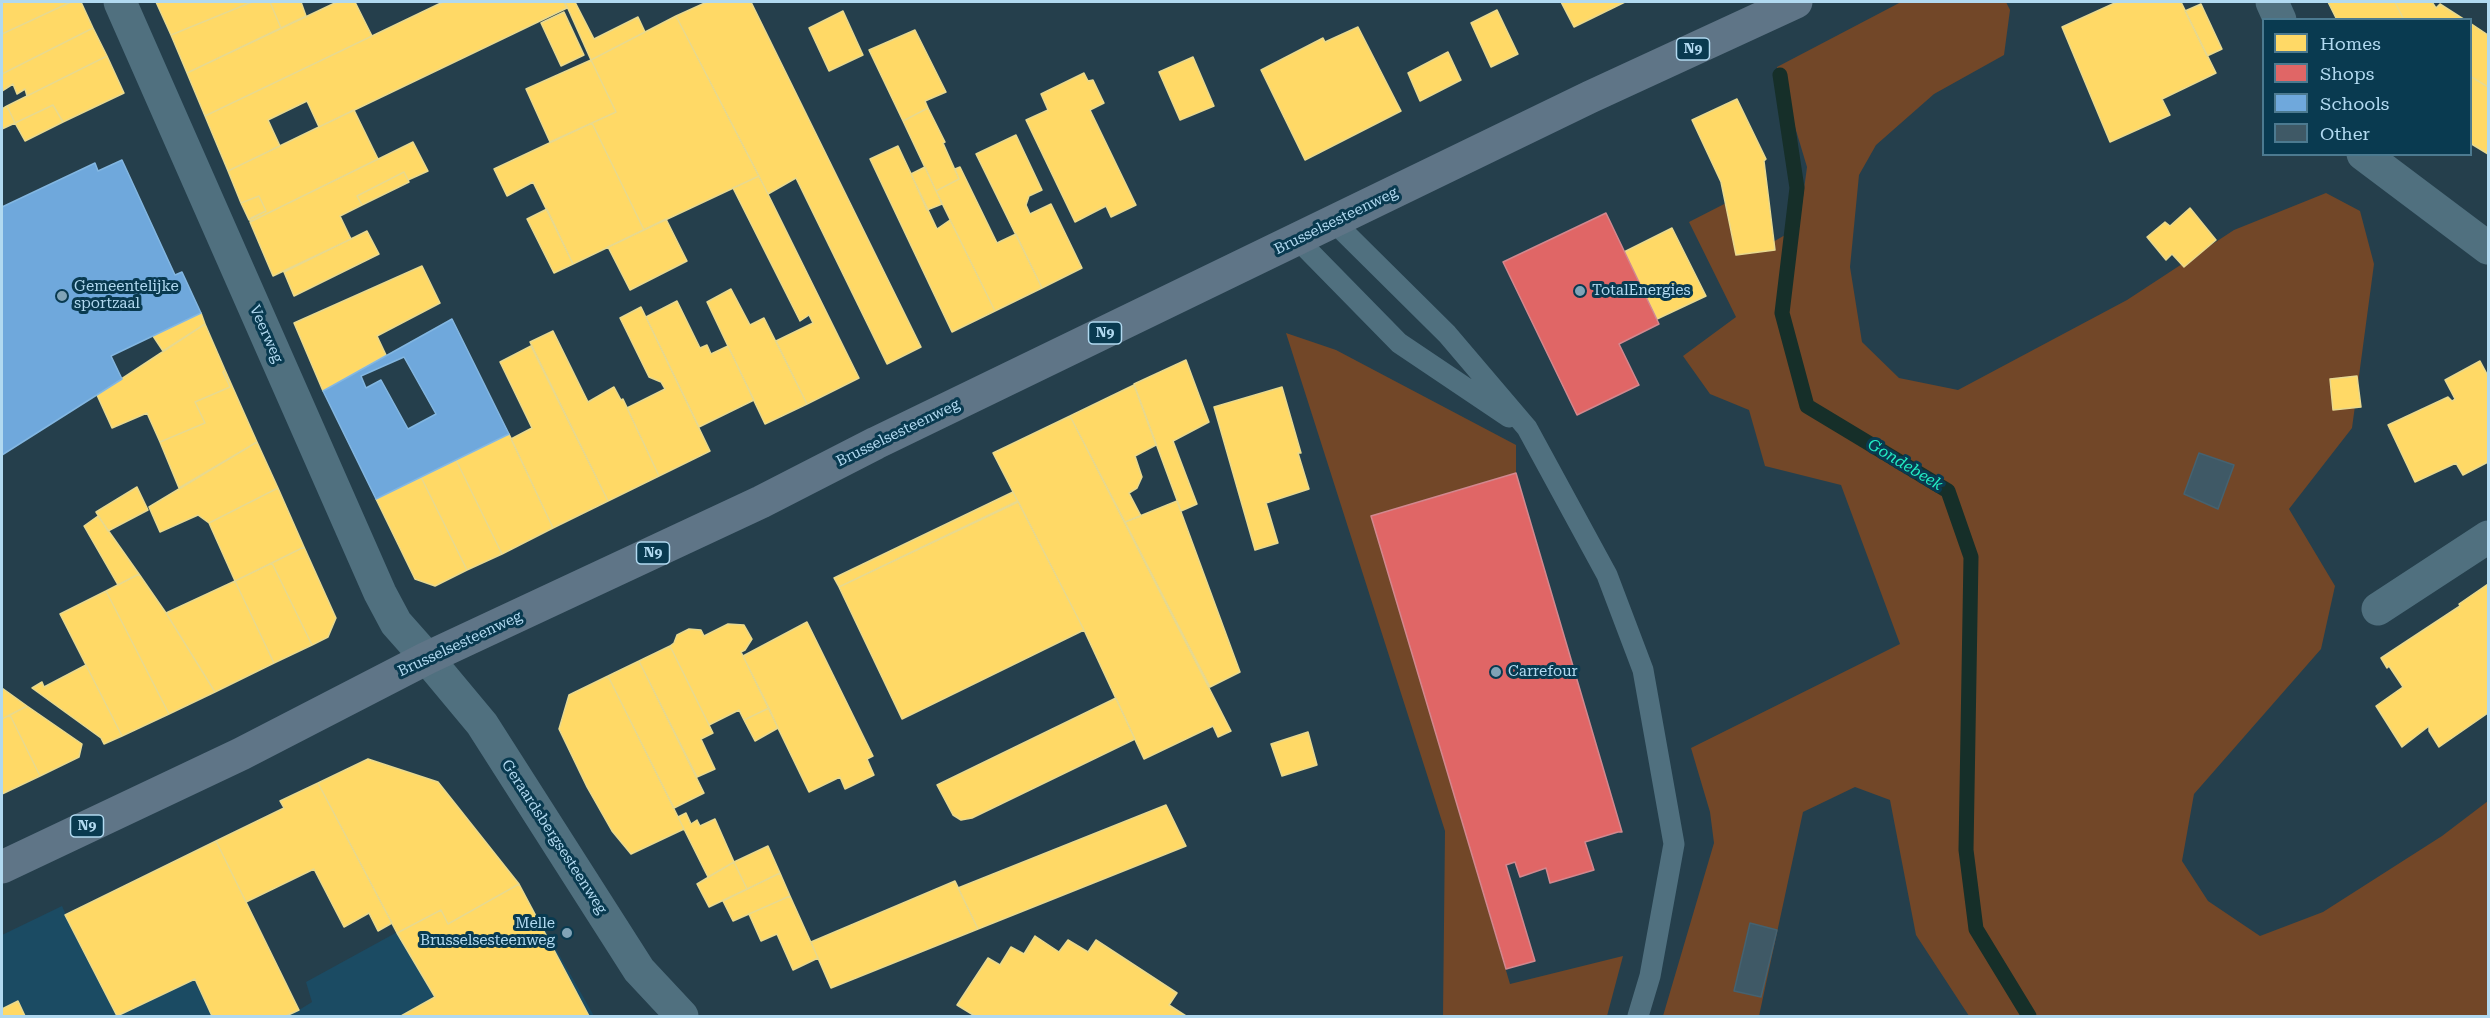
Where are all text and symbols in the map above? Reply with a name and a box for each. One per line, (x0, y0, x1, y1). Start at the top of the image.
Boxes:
legend (2262, 18, 2472, 156)
text: Homes (2320, 33, 2381, 54)
road number: N9 (1676, 38, 1710, 60)
text: Shops (2320, 63, 2374, 84)
text: Schools (2320, 93, 2389, 114)
text: Other (2320, 123, 2370, 144)
street label: Brusselsesteenweg (1271, 183, 1401, 259)
place label: Gemeentelijke sportzaal (74, 278, 179, 313)
place label: TotalEnergies (1592, 282, 1691, 300)
marker: TotalEnergies (1573, 284, 1587, 298)
marker: Gemeentelijke sportzaal (55, 289, 69, 303)
street label: Veerweg (245, 302, 287, 366)
road number: N9 (1088, 322, 1122, 344)
street label: Brusselsesteenweg (833, 395, 963, 471)
water label: Gondebeek (1864, 435, 1946, 495)
road number: N9 (636, 542, 670, 564)
street label: Brusselsesteenweg (395, 607, 525, 681)
place label: Carrefour (1508, 663, 1578, 681)
marker: Carrefour (1489, 665, 1503, 679)
street label: Geraardsbergsesteenweg (497, 757, 611, 917)
road number: N9 (70, 815, 104, 837)
place label: Melle Brusselsesteenweg (420, 915, 555, 950)
marker: Melle Brusselsesteenweg (560, 926, 574, 940)

